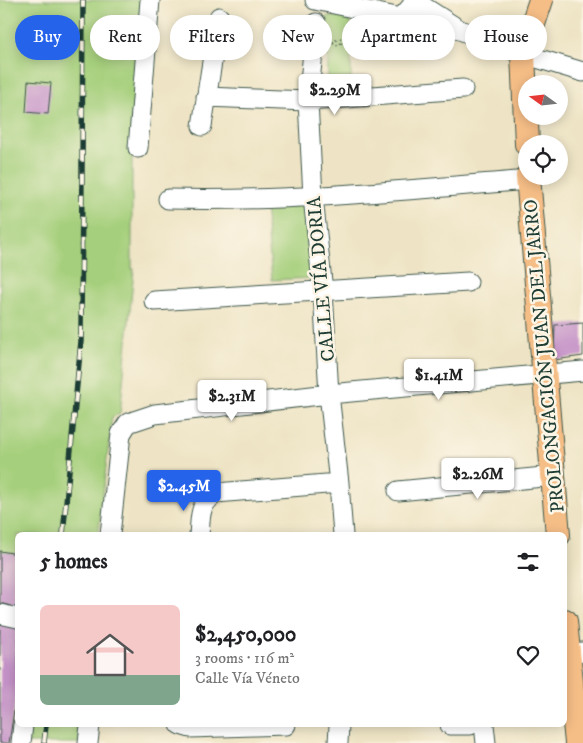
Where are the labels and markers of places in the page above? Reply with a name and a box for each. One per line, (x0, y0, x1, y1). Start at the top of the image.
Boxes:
pin: $2.29M (294, 74, 376, 116)
pin: $1.41M (398, 358, 480, 401)
pin: $2.31M (191, 380, 273, 422)
pin: $2.26M (437, 458, 519, 500)
pin: $2.45M (143, 470, 225, 512)

